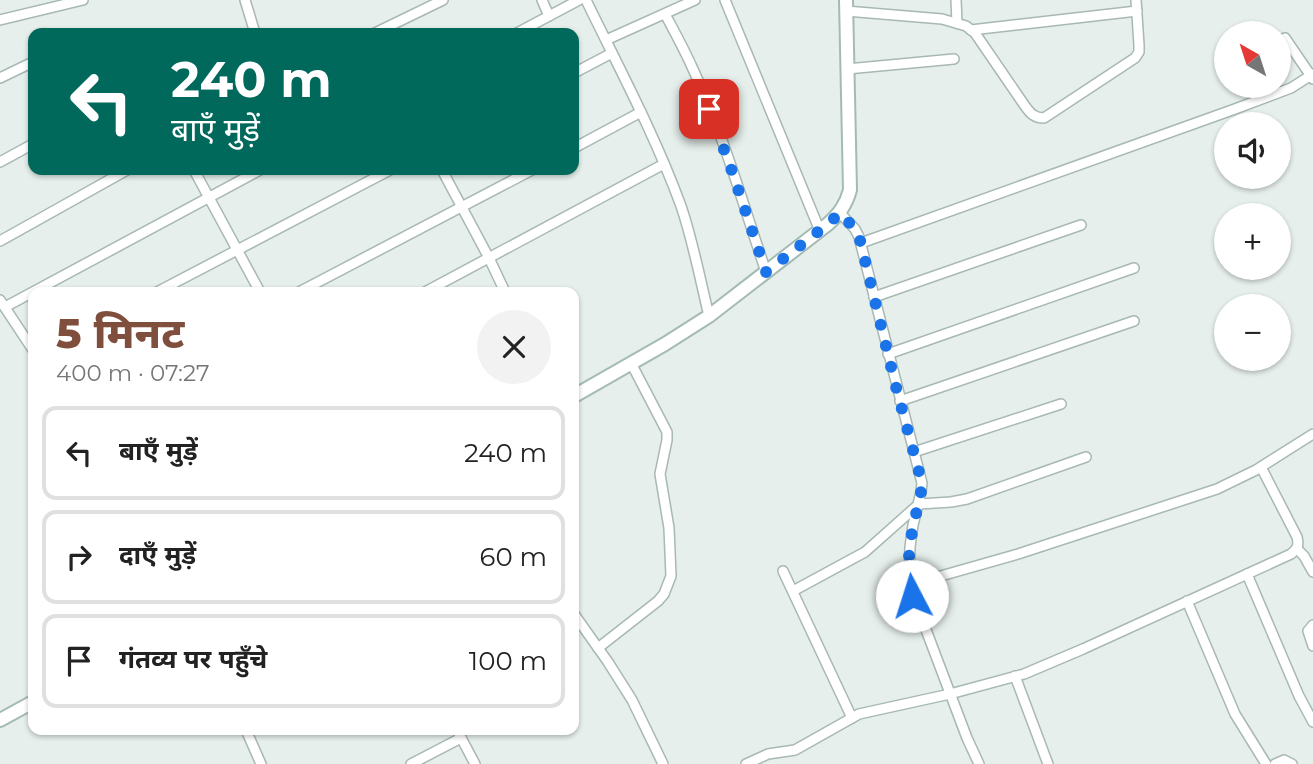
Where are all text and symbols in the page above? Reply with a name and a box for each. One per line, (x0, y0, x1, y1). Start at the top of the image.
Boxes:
north arrow (1214, 21, 1292, 98)
map controls (1214, 21, 1291, 371)
text: 240 m (171, 50, 332, 109)
icon: left (56, 56, 147, 147)
pin (679, 79, 739, 139)
icon: arrive (690, 90, 728, 128)
text: बाएँ मुड़ें (171, 110, 260, 149)
button: sound (1214, 112, 1291, 189)
button: + (1214, 203, 1291, 280)
button: − (1214, 294, 1291, 371)
text: 5 मिनट (56, 307, 184, 359)
button: close (477, 310, 551, 384)
text: 400 m · 07:27 (56, 359, 210, 387)
icon: left (60, 434, 98, 472)
text: बाएँ मुड़ें (119, 435, 198, 467)
text: 240 m (464, 437, 547, 469)
icon: right (60, 538, 98, 576)
text: दाएँ मुड़ें (119, 539, 196, 571)
text: 60 m (480, 541, 547, 573)
position arrow (875, 559, 949, 633)
icon: arrive (60, 642, 98, 680)
text: गंतव्य पर पहुँचे (119, 643, 267, 675)
text: 100 m (469, 645, 547, 677)

